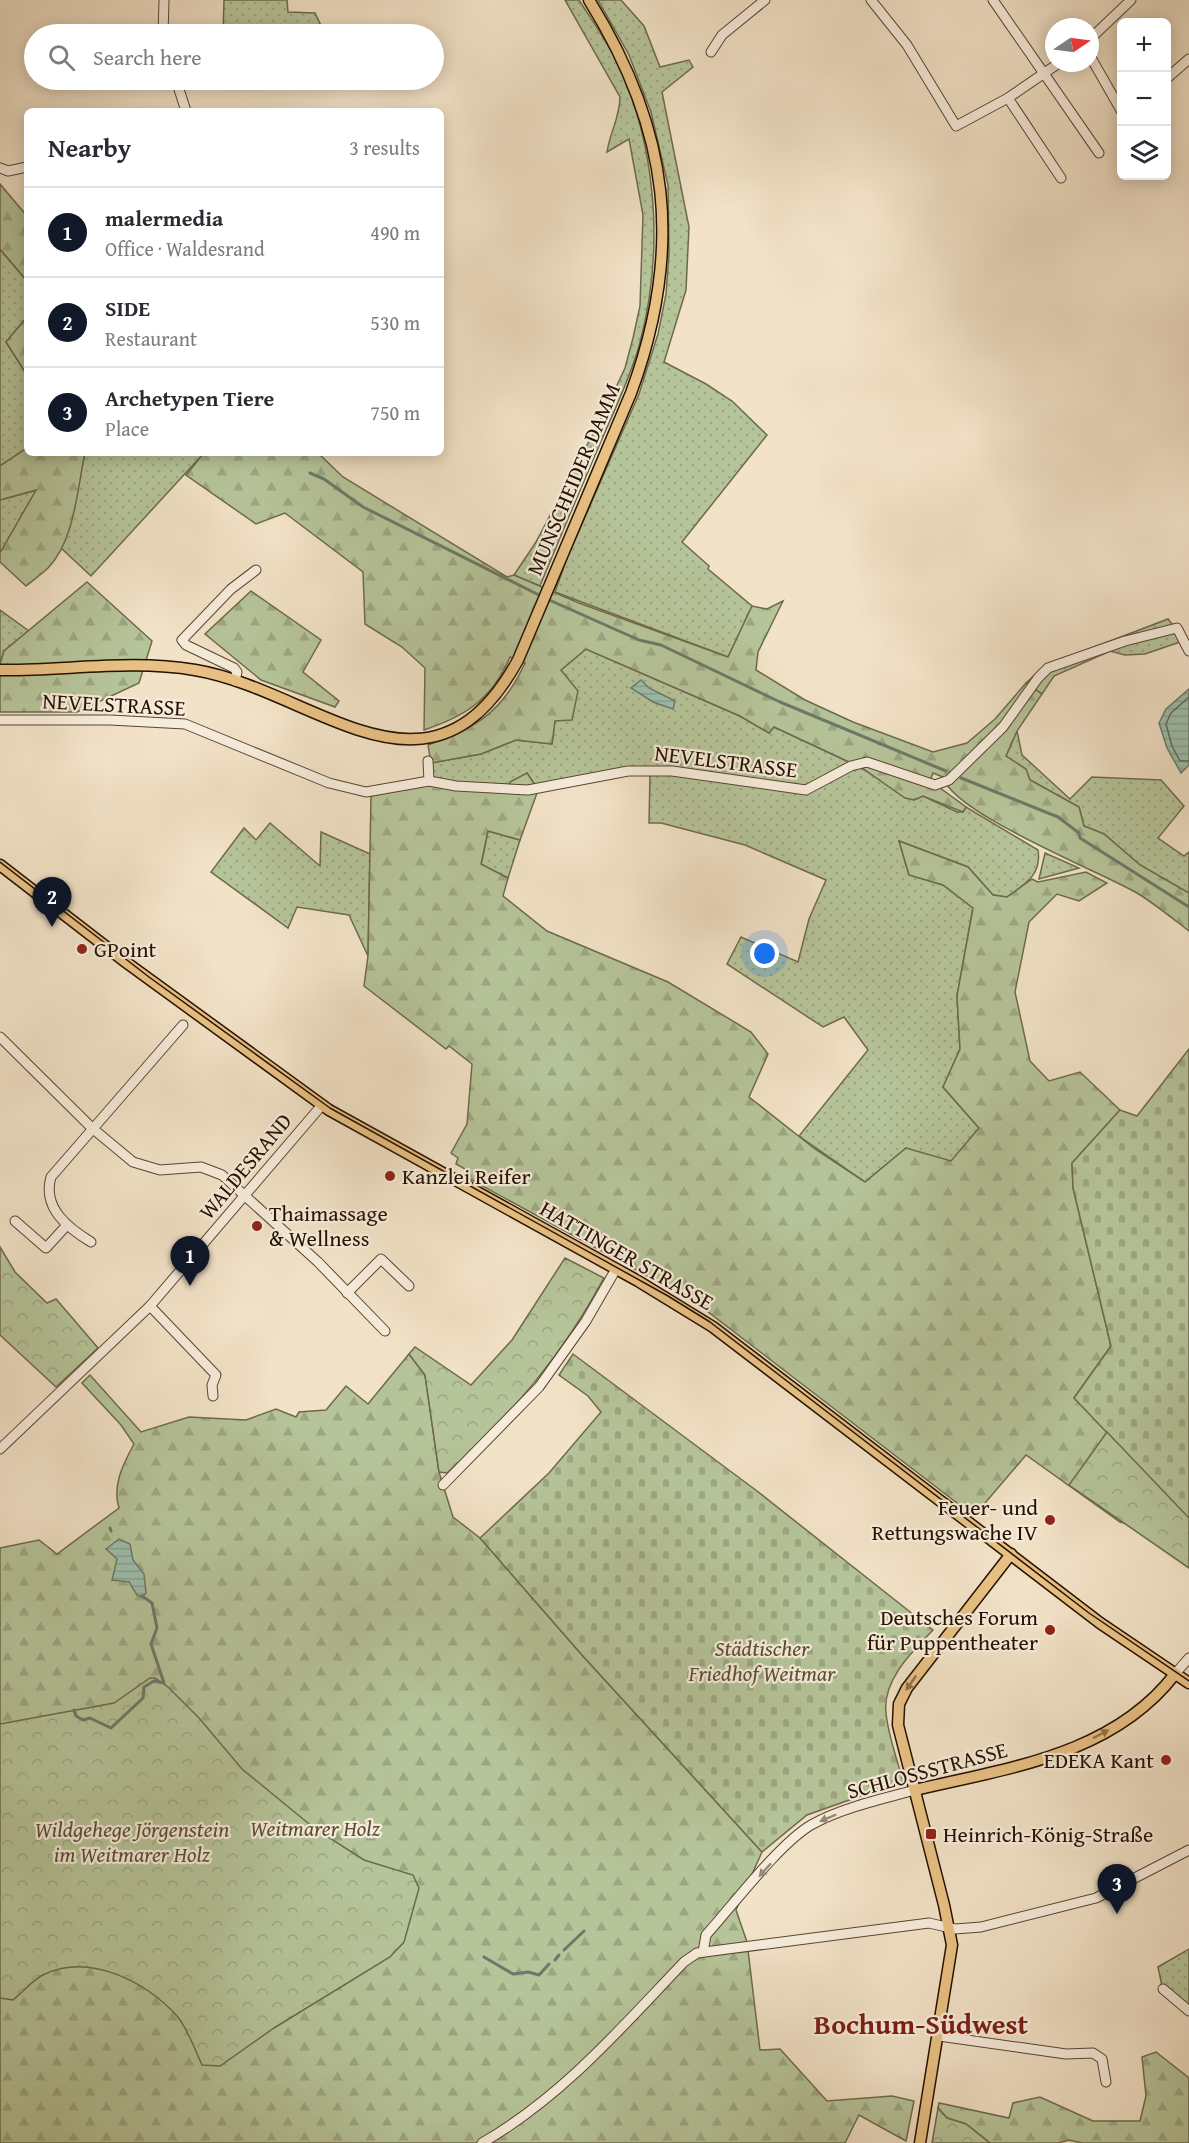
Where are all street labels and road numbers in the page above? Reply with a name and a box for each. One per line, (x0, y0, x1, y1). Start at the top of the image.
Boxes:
street label: MUNSCHEIDER DAMM (518, 378, 628, 580)
street label: NEVELSTRASSE (42, 684, 186, 724)
street label: NEVELSTRASSE (653, 736, 799, 786)
street label: WALDESRAND (191, 1106, 299, 1226)
street label: HATTINGER STRASSE (534, 1192, 720, 1318)
street label: SCHLOSSSTRASSE (843, 1733, 1011, 1807)

